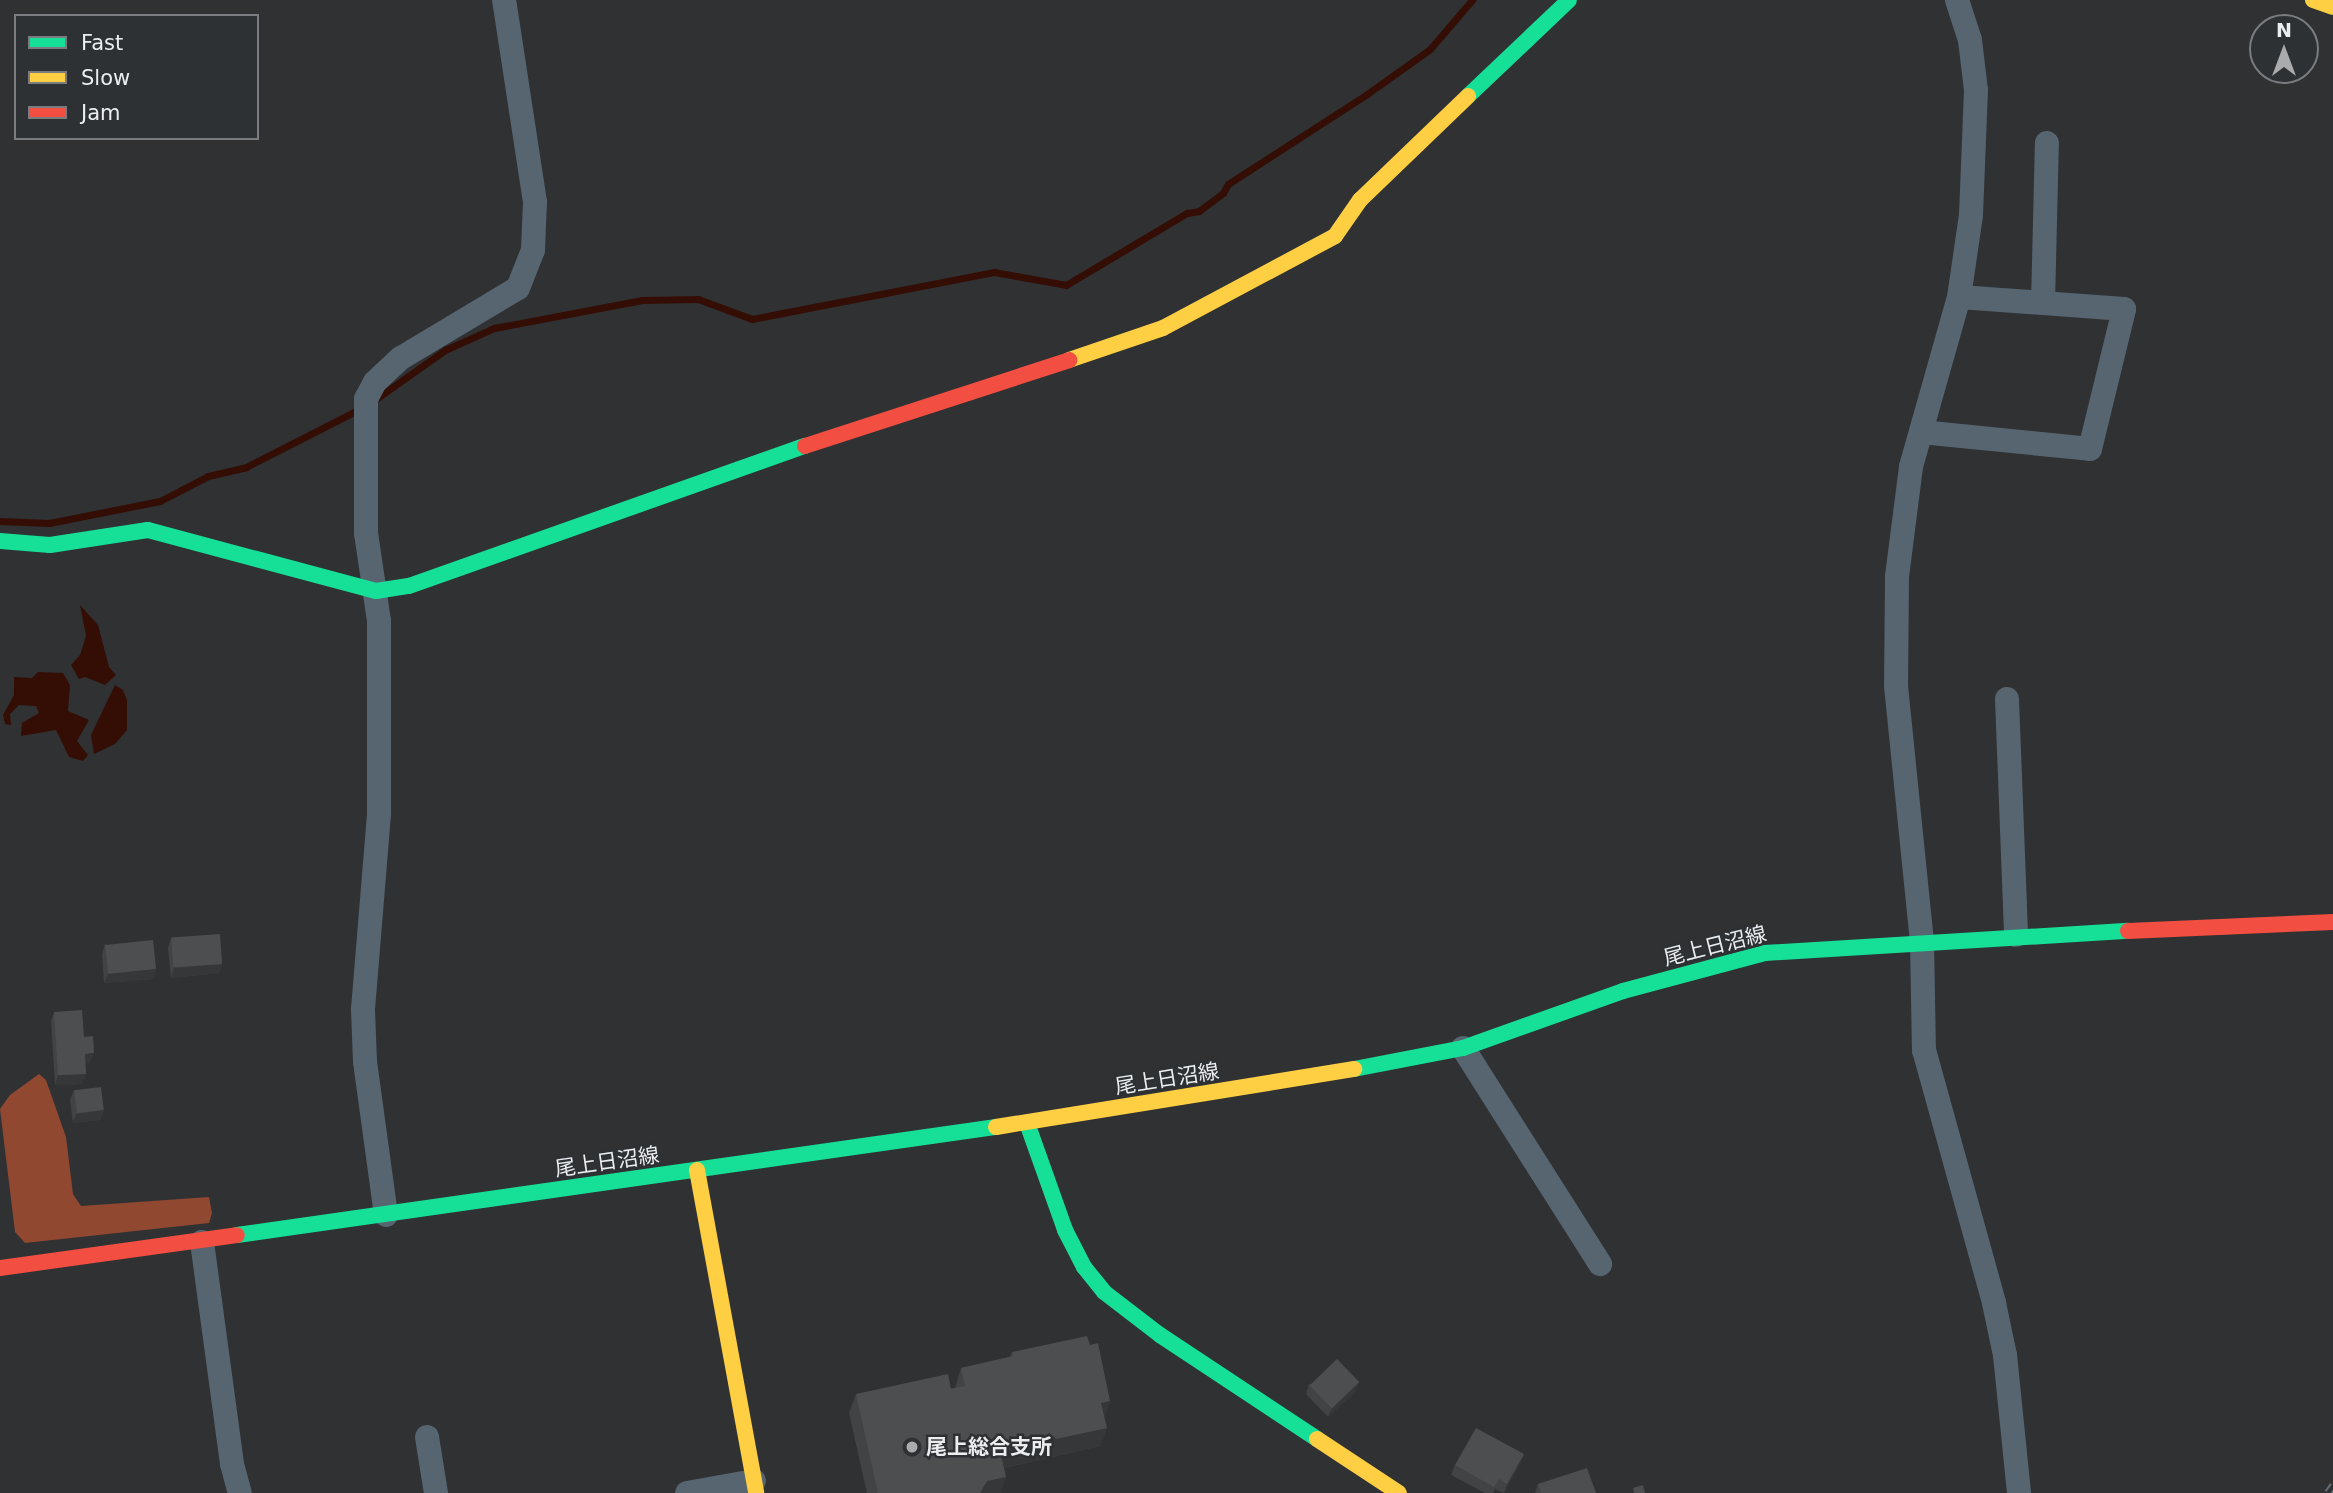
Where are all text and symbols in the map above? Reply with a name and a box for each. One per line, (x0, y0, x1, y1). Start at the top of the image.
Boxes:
legend (14, 14, 259, 140)
north arrow (2249, 14, 2319, 84)
text: N (2276, 19, 2292, 41)
text: Fast (81, 31, 123, 55)
text: Slow (81, 66, 130, 90)
text: Jam (81, 101, 121, 125)
street label: 尾上日沼線 (1661, 921, 1769, 971)
street label: 尾上日沼線 (1113, 1058, 1221, 1100)
street label: 尾上日沼線 (553, 1142, 661, 1182)
place label: 尾上総合支所 (926, 1434, 1052, 1460)
marker: 尾上総合支所 (904, 1439, 920, 1455)

